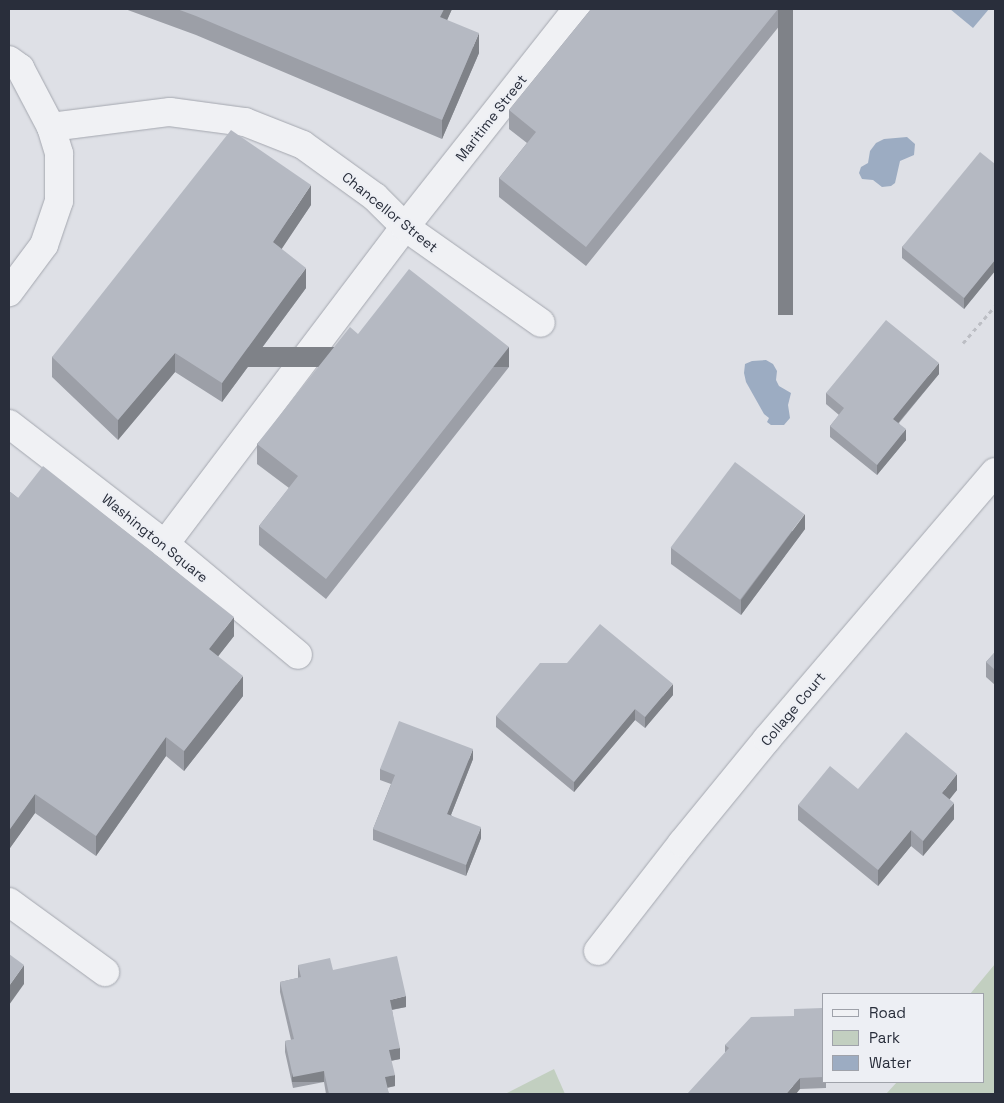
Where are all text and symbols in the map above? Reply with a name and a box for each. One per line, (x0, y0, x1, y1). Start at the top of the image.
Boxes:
street label: Maritime Street (452, 71, 530, 165)
street label: Chancellor Street (339, 168, 441, 256)
street label: Washington Square (99, 490, 211, 586)
street label: Collage Court (757, 669, 829, 749)
legend (822, 993, 984, 1083)
text: Road (869, 1003, 906, 1022)
text: Park (869, 1028, 900, 1047)
text: Water (869, 1053, 911, 1072)

